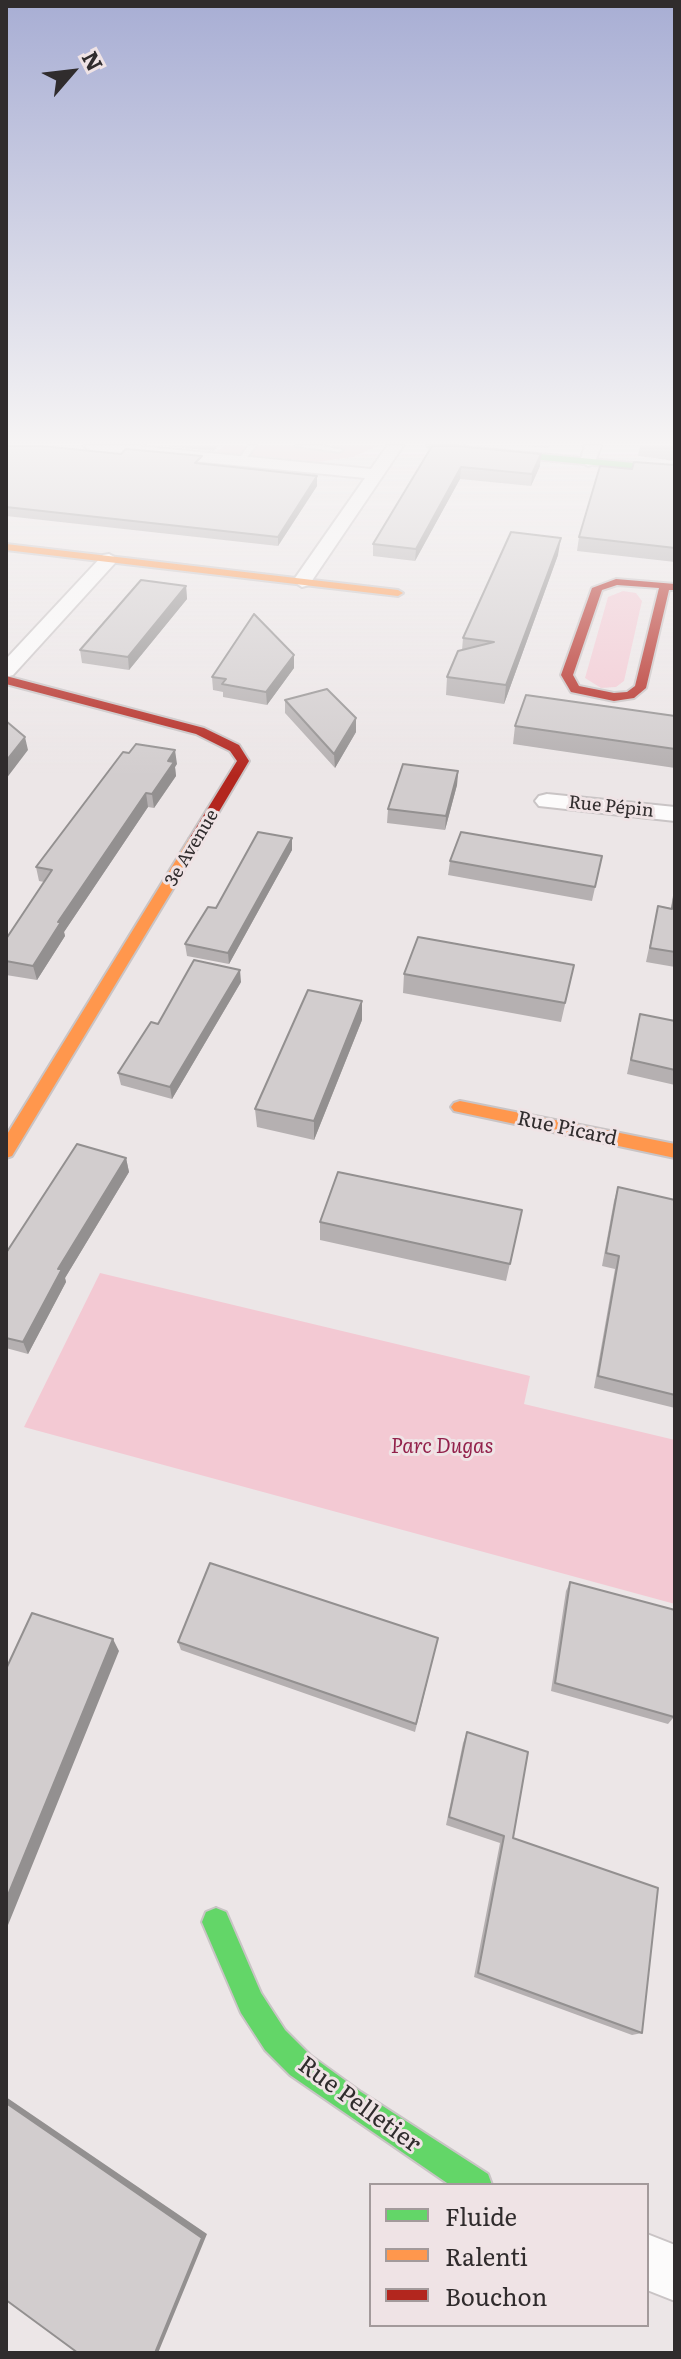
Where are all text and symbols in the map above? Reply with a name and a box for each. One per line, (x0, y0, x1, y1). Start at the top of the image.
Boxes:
north arrow (32, 32, 112, 112)
text: N (75, 45, 113, 76)
street label: Rue Pépin (567, 792, 655, 822)
street label: 3e Avenue (161, 806, 223, 890)
street label: Rue Picard (515, 1107, 619, 1151)
park label: Parc Dugas (391, 1435, 493, 1459)
street label: Rue Pelletier (292, 2051, 426, 2159)
legend (369, 2183, 649, 2327)
text: Fluide (445, 2198, 517, 2233)
text: Ralenti (445, 2238, 528, 2273)
text: Bouchon (445, 2278, 547, 2313)

